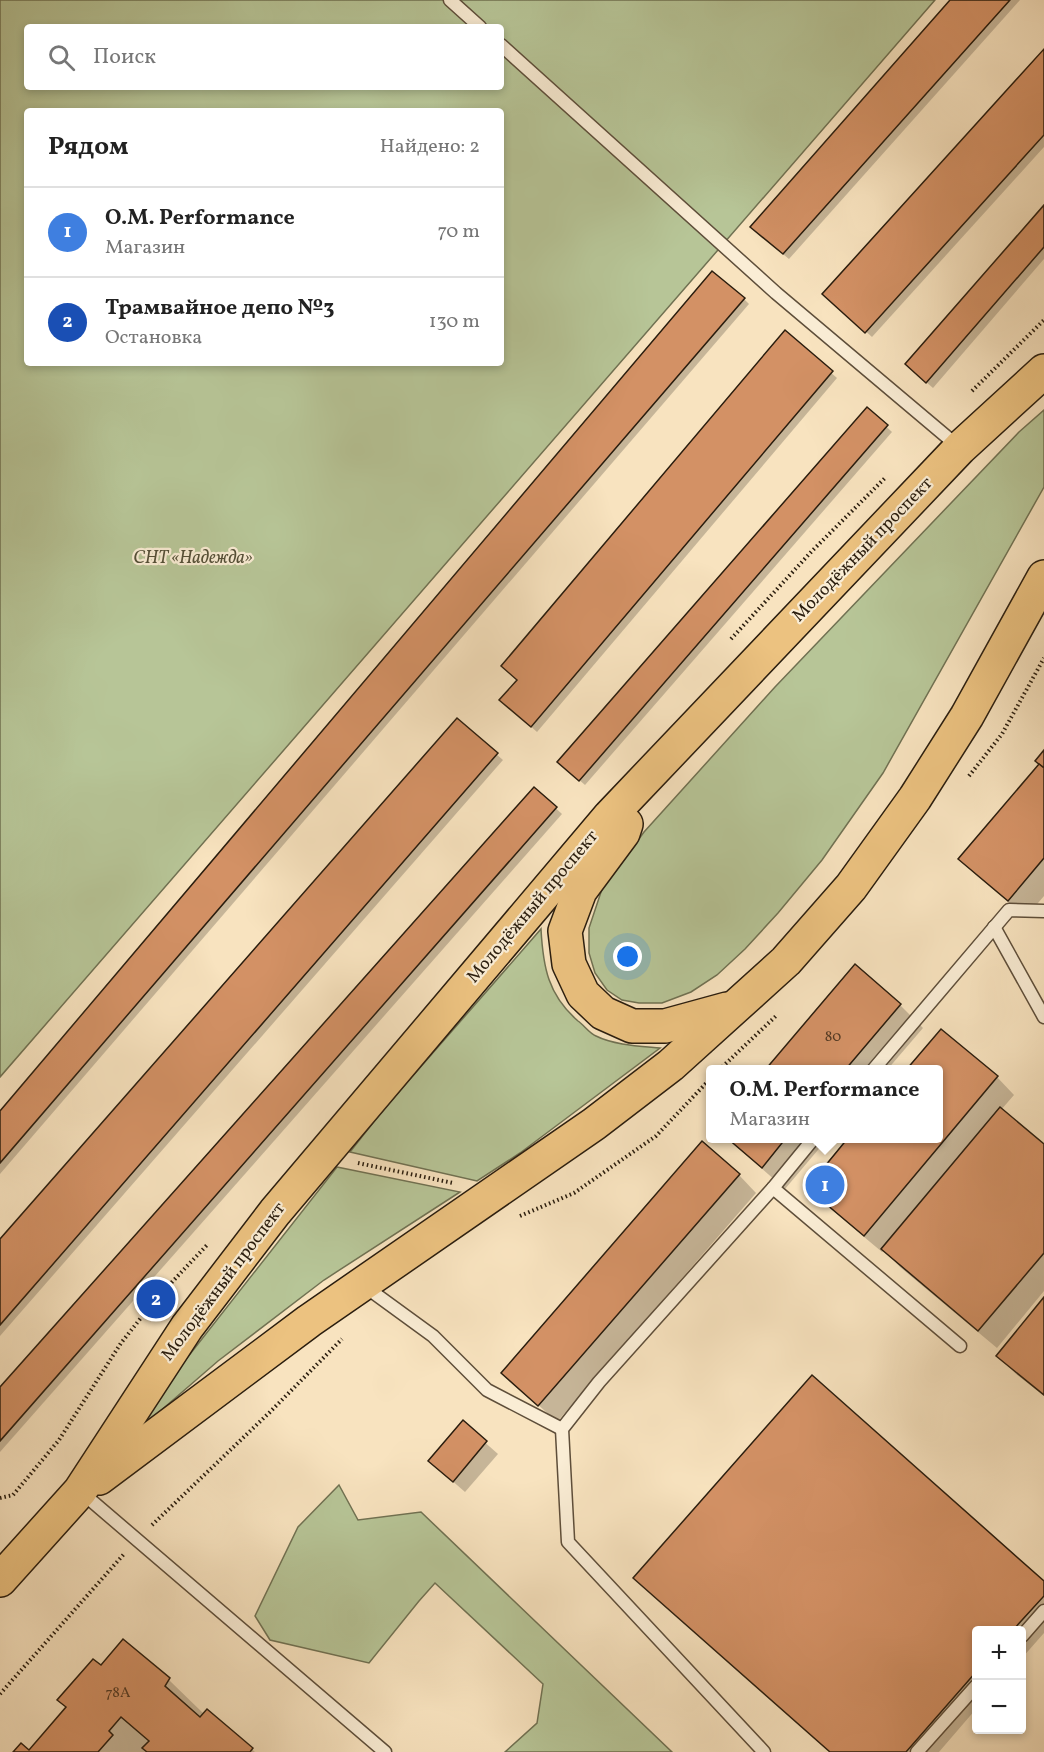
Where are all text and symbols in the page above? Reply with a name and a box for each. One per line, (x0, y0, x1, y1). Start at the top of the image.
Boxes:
search box (24, 24, 504, 90)
icon: search (45, 41, 78, 74)
text: Поиск (93, 42, 156, 73)
text: Рядом (48, 129, 128, 165)
text: Найдено: 2 (380, 133, 480, 161)
text: O.M. Performance (105, 203, 295, 234)
text: 1 (63, 218, 72, 246)
text: 70 m (437, 218, 480, 246)
text: Магазин (105, 234, 185, 262)
text: Трамвайное депо №3 (105, 293, 334, 324)
text: 2 (62, 308, 73, 336)
text: 130 m (429, 308, 480, 336)
text: Остановка (105, 324, 202, 352)
street label: Молодёжный проспект (787, 472, 939, 628)
park label: СНТ «Надежда» (133, 546, 253, 571)
street label: Молодёжный проспект (462, 825, 604, 989)
your location (613, 942, 642, 971)
house number: 80 (825, 1027, 841, 1048)
popup (706, 1065, 943, 1143)
text: O.M. Performance (730, 1075, 919, 1106)
text: Магазин (730, 1106, 810, 1134)
pin: 1 (806, 1162, 844, 1208)
street label: Молодёжный проспект (156, 1198, 292, 1366)
pin: 2 (136, 1276, 176, 1322)
map controls (972, 1626, 1026, 1734)
button: + (972, 1626, 1026, 1680)
button: − (972, 1680, 1026, 1734)
house number: 78А (105, 1683, 131, 1704)

